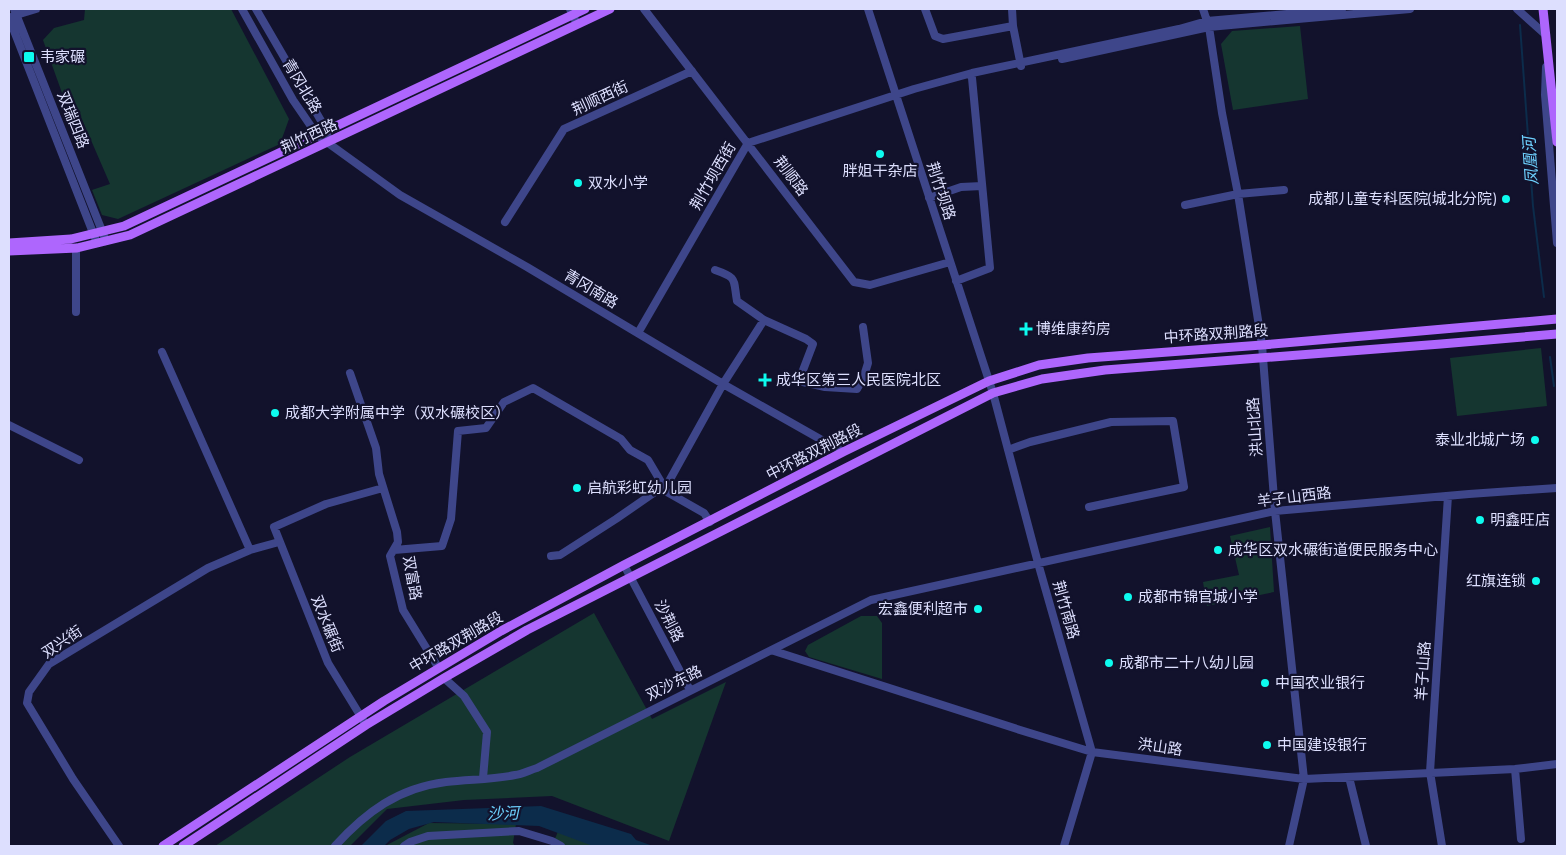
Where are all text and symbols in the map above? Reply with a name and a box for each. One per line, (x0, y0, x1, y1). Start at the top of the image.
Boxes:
place label: 韦家碾 (40, 47, 85, 65)
marker: 韦家碾 (22, 50, 36, 64)
street label: 青冈北路 (280, 55, 326, 116)
street label: 荆顺西街 (569, 76, 631, 118)
street label: 双瑞四路 (54, 88, 94, 151)
street label: 荆竹西路 (278, 114, 340, 156)
water label: 凤凰河 (1518, 133, 1541, 186)
street label: 荆竹坝西街 (686, 139, 739, 212)
marker: 胖姐干杂店 (874, 148, 886, 160)
street label: 荆顺路 (771, 152, 813, 199)
street label: 荆竹坝路 (924, 159, 960, 222)
place label: 胖姐干杂店 (842, 161, 918, 179)
place label: 双水小学 (588, 173, 648, 191)
marker: 双水小学 (572, 177, 584, 189)
place label: 成都儿童专科医院(城北分院) (1308, 189, 1496, 207)
marker: 成都儿童专科医院(城北分院) (1500, 193, 1512, 205)
street label: 青冈南路 (561, 265, 622, 311)
place label: 博维康药房 (1036, 319, 1111, 337)
street label: 中环路双荆路段 (1163, 320, 1269, 346)
marker: 博维康药房 (1020, 323, 1032, 335)
place label: 成华区第三人民医院北区 (776, 370, 941, 388)
marker: 成华区第三人民医院北区 (758, 373, 772, 387)
street label: 洪山北路 (1243, 397, 1265, 458)
place label: 成都大学附属中学（双水碾校区） (285, 403, 510, 421)
marker: 成都大学附属中学（双水碾校区） (269, 407, 281, 419)
street label: 中环路双荆路段 (763, 419, 864, 483)
place label: 泰业北城广场 (1435, 430, 1525, 448)
marker: 泰业北城广场 (1529, 434, 1541, 446)
place label: 启航彩虹幼儿园 (587, 478, 692, 496)
marker: 启航彩虹幼儿园 (571, 482, 583, 494)
street label: 羊子山西路 (1256, 483, 1332, 510)
place label: 明鑫旺店 (1490, 510, 1550, 528)
marker: 明鑫旺店 (1474, 514, 1486, 526)
place label: 成华区双水碾街道便民服务中心 (1228, 540, 1438, 558)
marker: 成华区双水碾街道便民服务中心 (1212, 544, 1224, 556)
street label: 双富路 (400, 554, 426, 602)
place label: 红旗连锁 (1466, 571, 1526, 589)
marker: 红旗连锁 (1530, 575, 1542, 587)
street label: 荆竹南路 (1050, 578, 1084, 641)
place label: 成都市锦官城小学 (1138, 587, 1258, 605)
marker: 成都市锦官城小学 (1122, 591, 1134, 603)
street label: 双水碾街 (308, 592, 348, 655)
street label: 沙荆路 (652, 596, 688, 645)
place label: 宏鑫便利超市 (878, 599, 968, 617)
marker: 宏鑫便利超市 (972, 603, 984, 615)
street label: 中环路双荆路段 (406, 607, 505, 675)
street label: 双兴街 (38, 621, 85, 661)
street label: 羊子山路 (1411, 640, 1433, 701)
place label: 成都市二十八幼儿园 (1119, 653, 1254, 671)
marker: 成都市二十八幼儿园 (1103, 657, 1115, 669)
street label: 双沙东路 (643, 661, 704, 703)
place label: 中国农业银行 (1275, 673, 1365, 691)
marker: 中国农业银行 (1259, 677, 1271, 689)
street label: 洪山路 (1137, 734, 1184, 758)
place label: 中国建设银行 (1277, 735, 1367, 753)
marker: 中国建设银行 (1261, 739, 1273, 751)
water label: 沙河 (487, 802, 522, 823)

